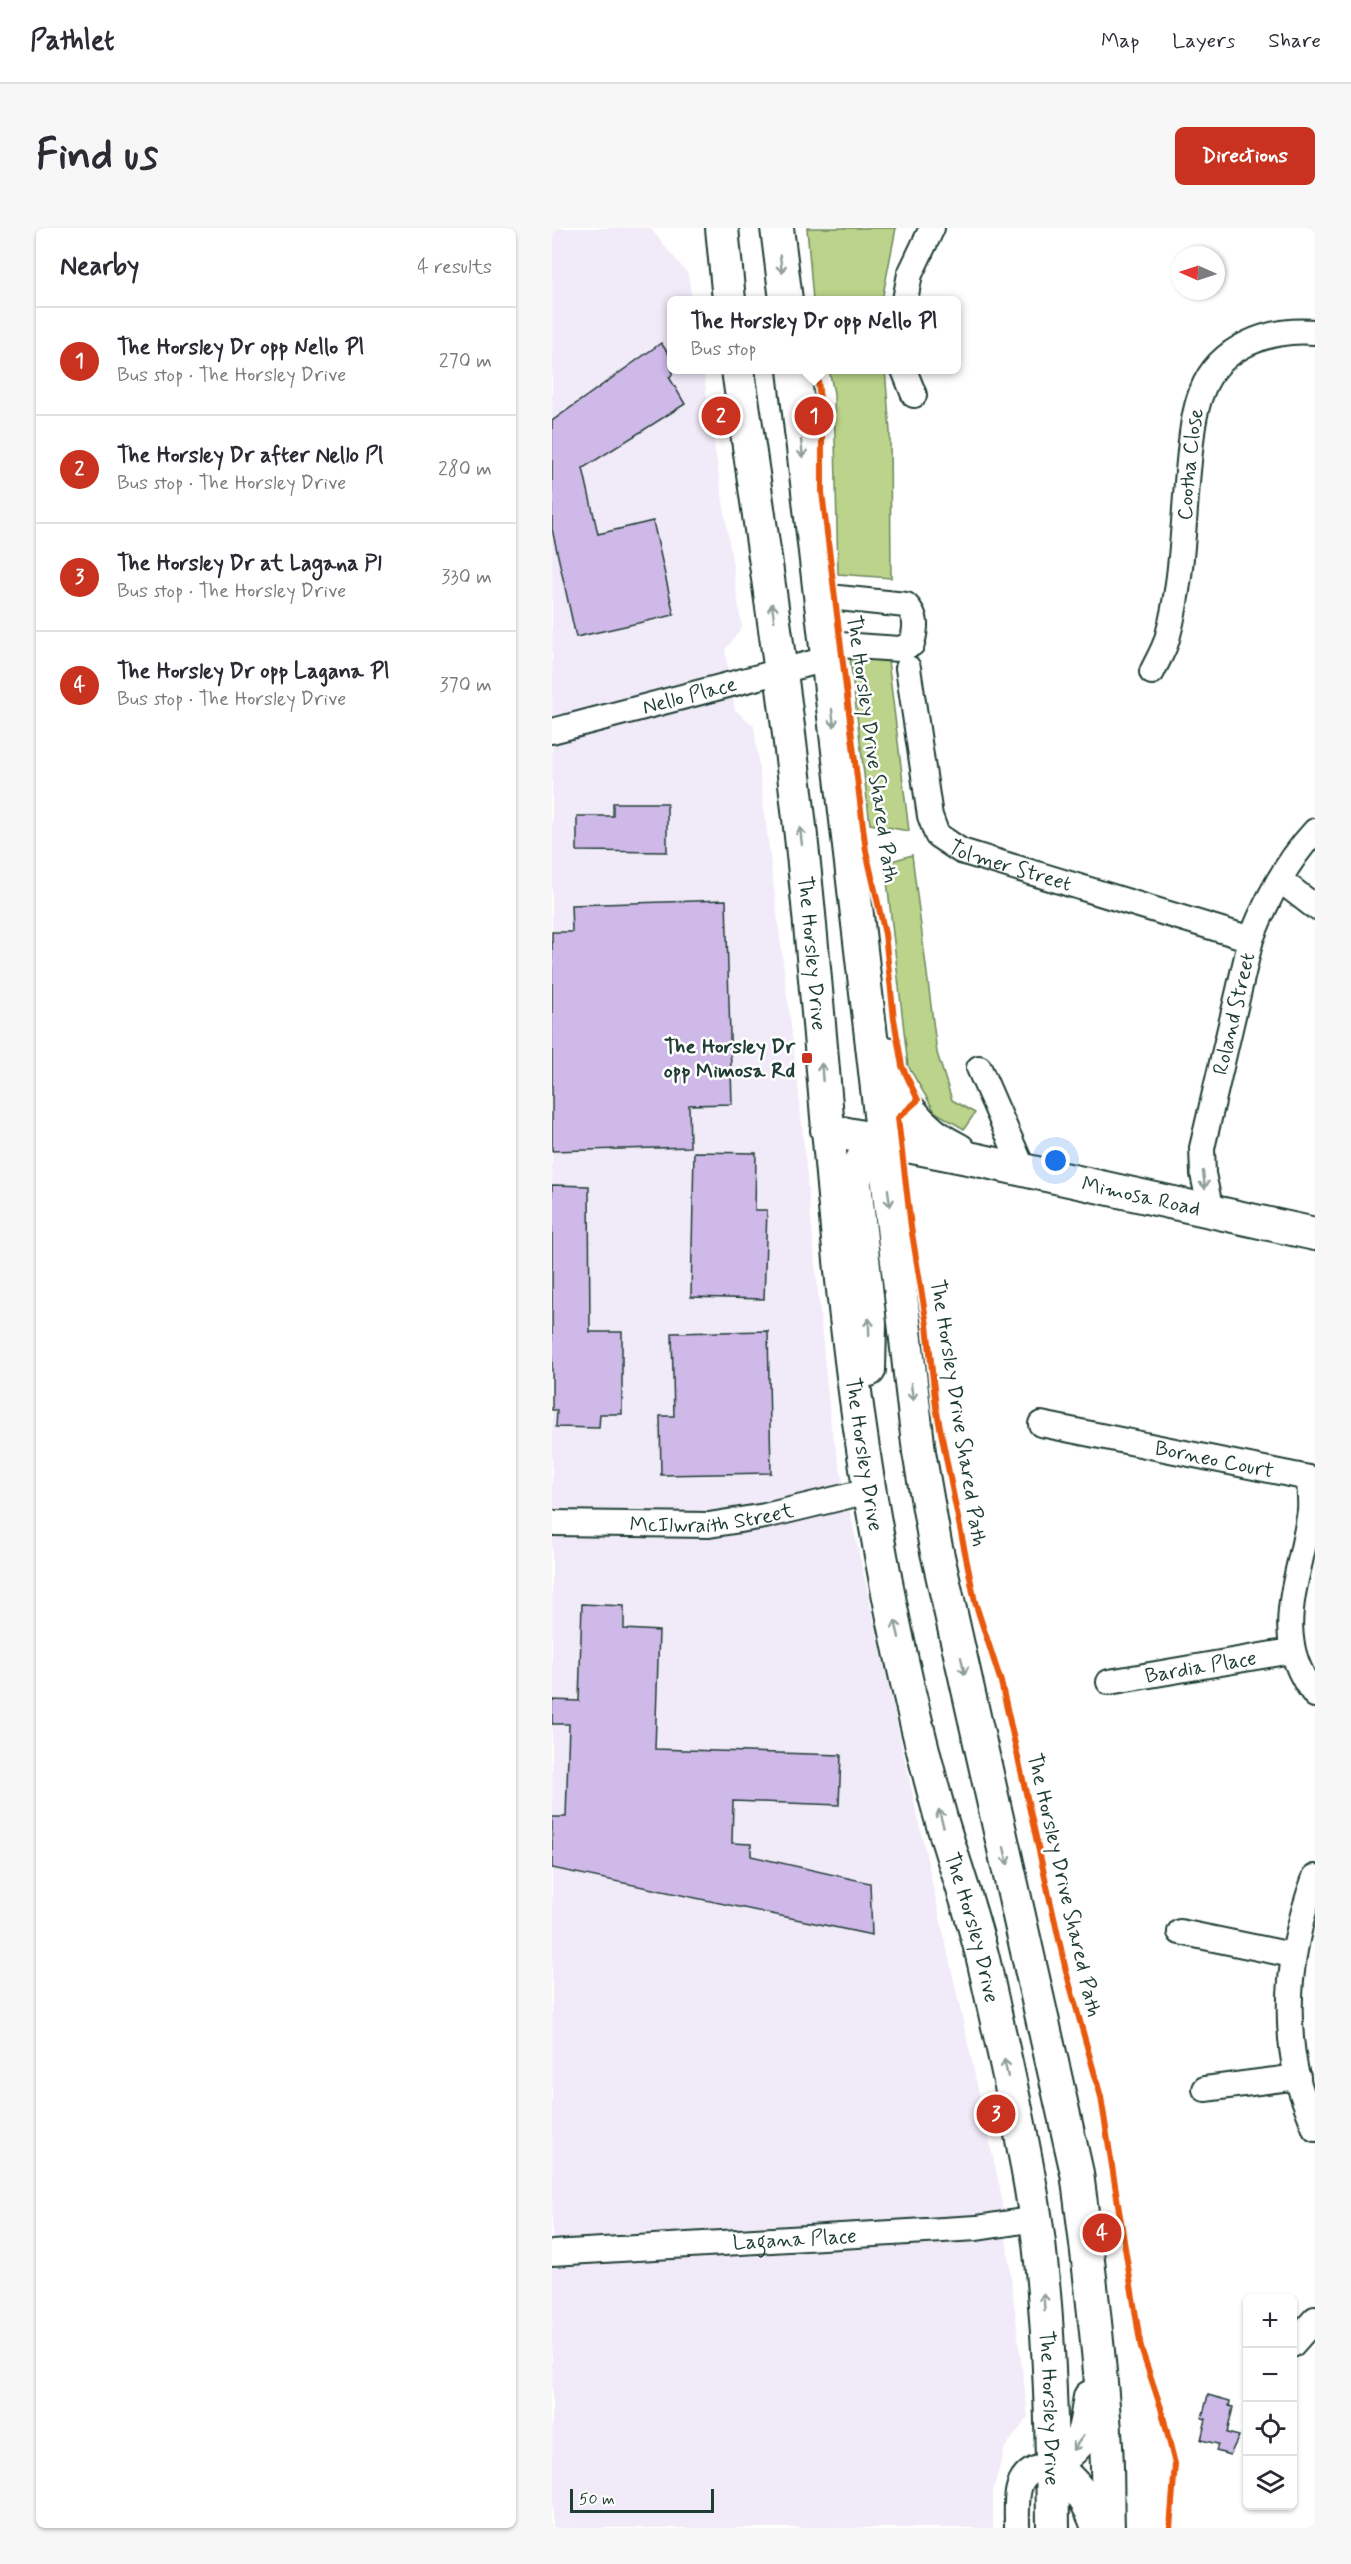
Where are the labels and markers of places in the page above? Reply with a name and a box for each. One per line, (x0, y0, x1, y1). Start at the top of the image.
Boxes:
pin: 2 (702, 394, 740, 438)
pin: 1 (794, 394, 834, 438)
place label: The Horsley Dr opp Mimosa Rd (664, 1033, 796, 1085)
marker: The Horsley Dr opp Mimosa Rd (800, 1051, 814, 1065)
pin: 3 (976, 2092, 1016, 2136)
pin: 4 (1082, 2210, 1122, 2256)

